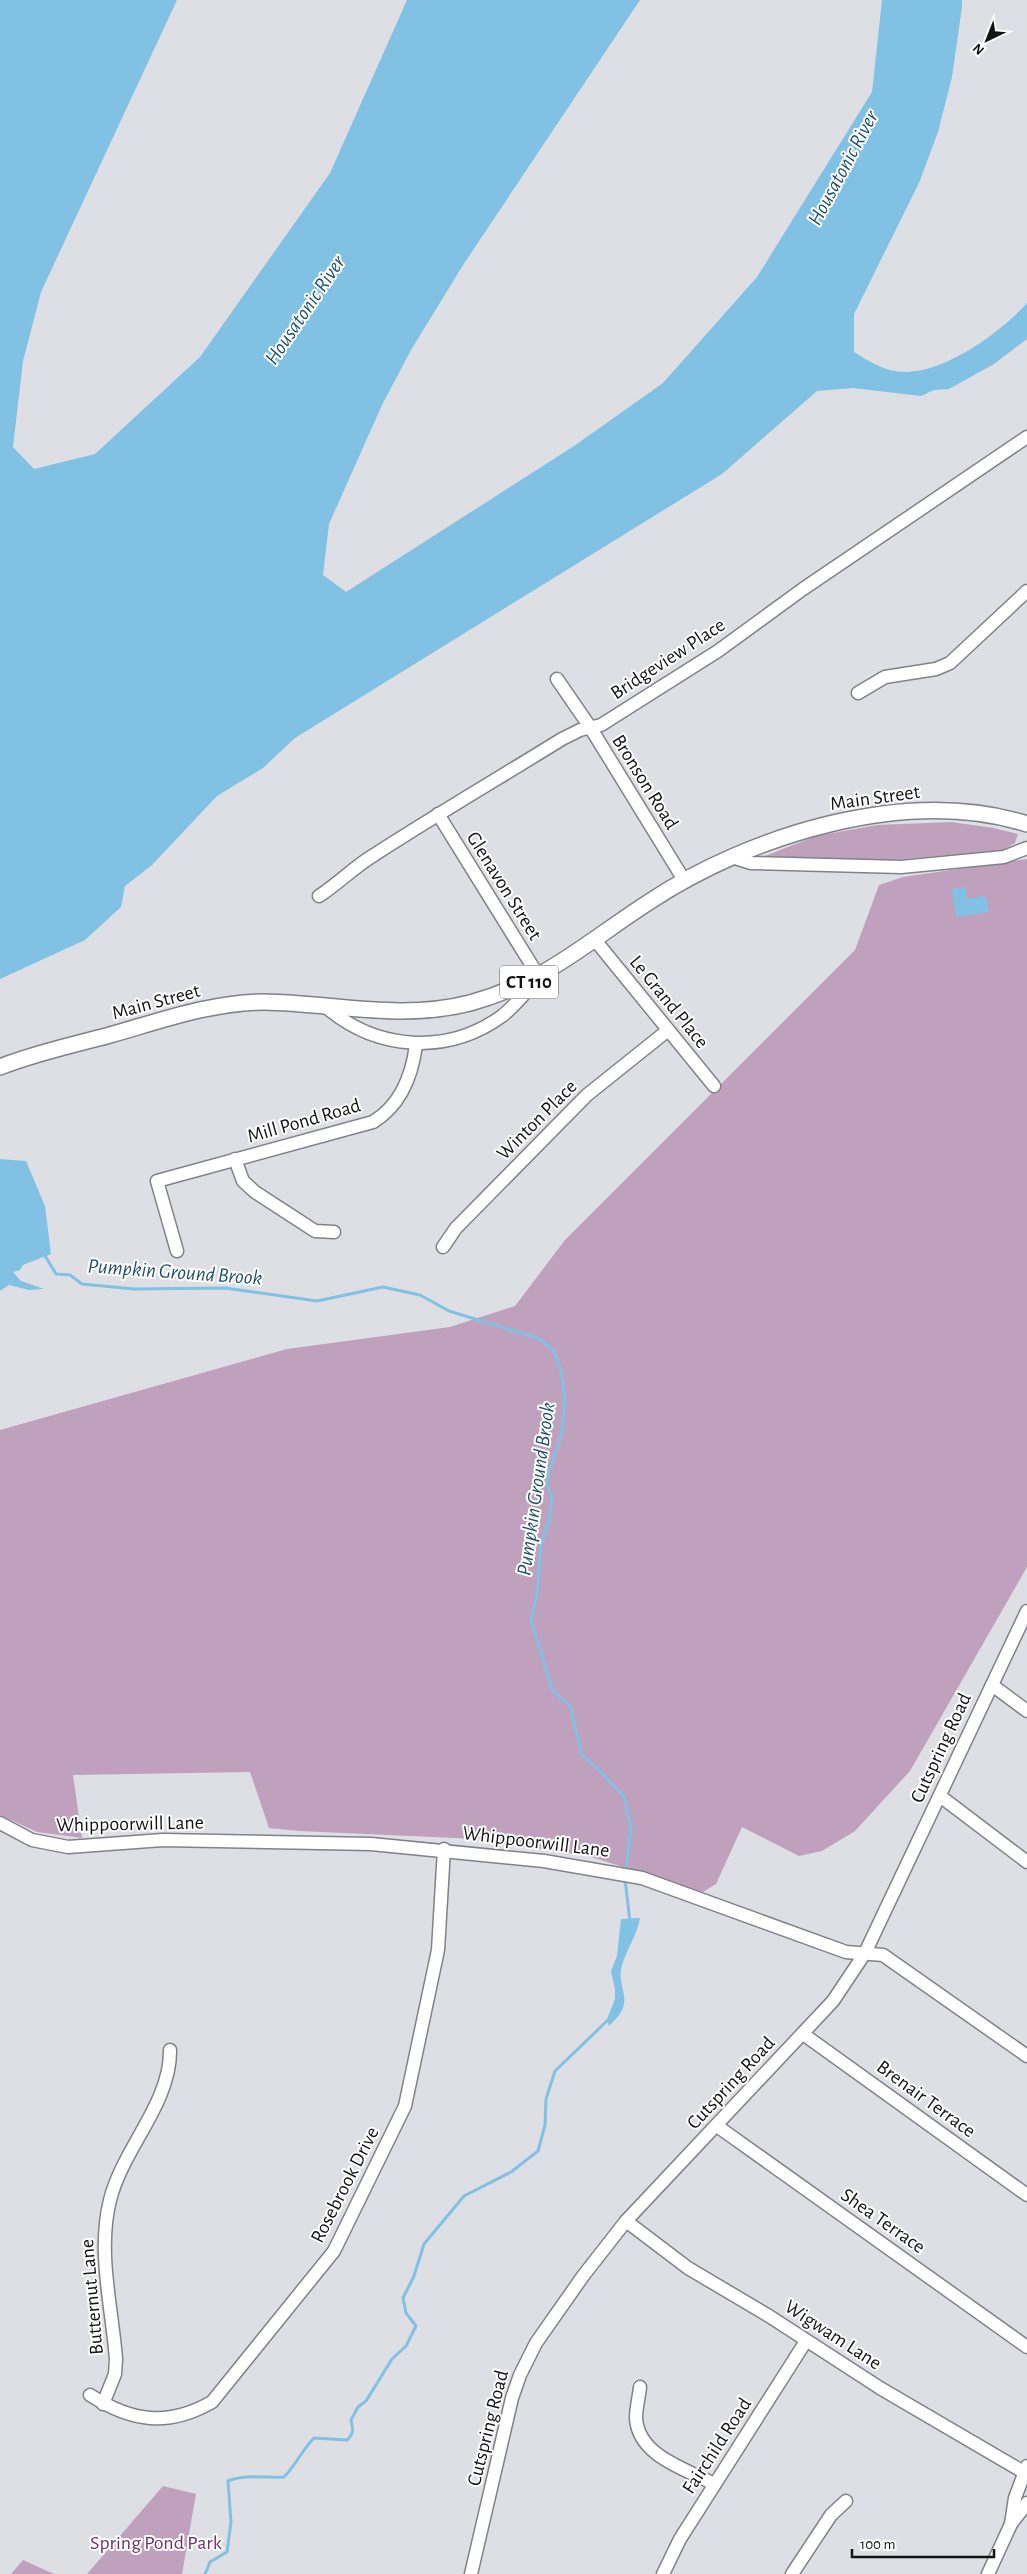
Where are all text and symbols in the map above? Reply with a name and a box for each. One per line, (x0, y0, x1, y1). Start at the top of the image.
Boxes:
north arrow (962, 15, 1012, 65)
text: N (970, 40, 987, 57)
water label: Housatonic River (804, 106, 882, 229)
water label: Housatonic River (261, 251, 350, 368)
street label: Bridgeview Place (607, 615, 729, 703)
street label: Bronson Road (608, 731, 682, 833)
street label: Main Street (829, 782, 922, 814)
street label: Glenavon Street (463, 828, 546, 944)
street label: Le Grand Place (626, 952, 712, 1052)
road number: CT 110 (500, 966, 558, 999)
street label: Main Street (110, 980, 203, 1023)
street label: Winton Place (493, 1076, 581, 1164)
street label: Mill Pond Road (245, 1095, 363, 1147)
water label: Pumpkin Ground Brook (87, 1255, 263, 1290)
water label: Pumpkin Ground Brook (513, 1401, 560, 1577)
street label: Cutspring Road (907, 1690, 975, 1806)
street label: Whippoorwill Lane (56, 1813, 204, 1835)
street label: Whippoorwill Lane (461, 1823, 611, 1861)
street label: Cutspring Road (683, 2033, 779, 2133)
street label: Brenair Terrace (873, 2057, 979, 2141)
street label: Rosebrook Drive (307, 2124, 383, 2246)
street label: Shea Terrace (837, 2185, 929, 2257)
street label: Butternut Lane (77, 2238, 107, 2356)
street label: Wigwam Lane (781, 2296, 885, 2374)
street label: Cutspring Road (464, 2368, 512, 2488)
street label: Fairchild Road (679, 2394, 755, 2498)
scale bar (852, 2526, 994, 2558)
park label: Spring Pond Park (90, 2533, 222, 2553)
text: 100 m (860, 2537, 895, 2552)

